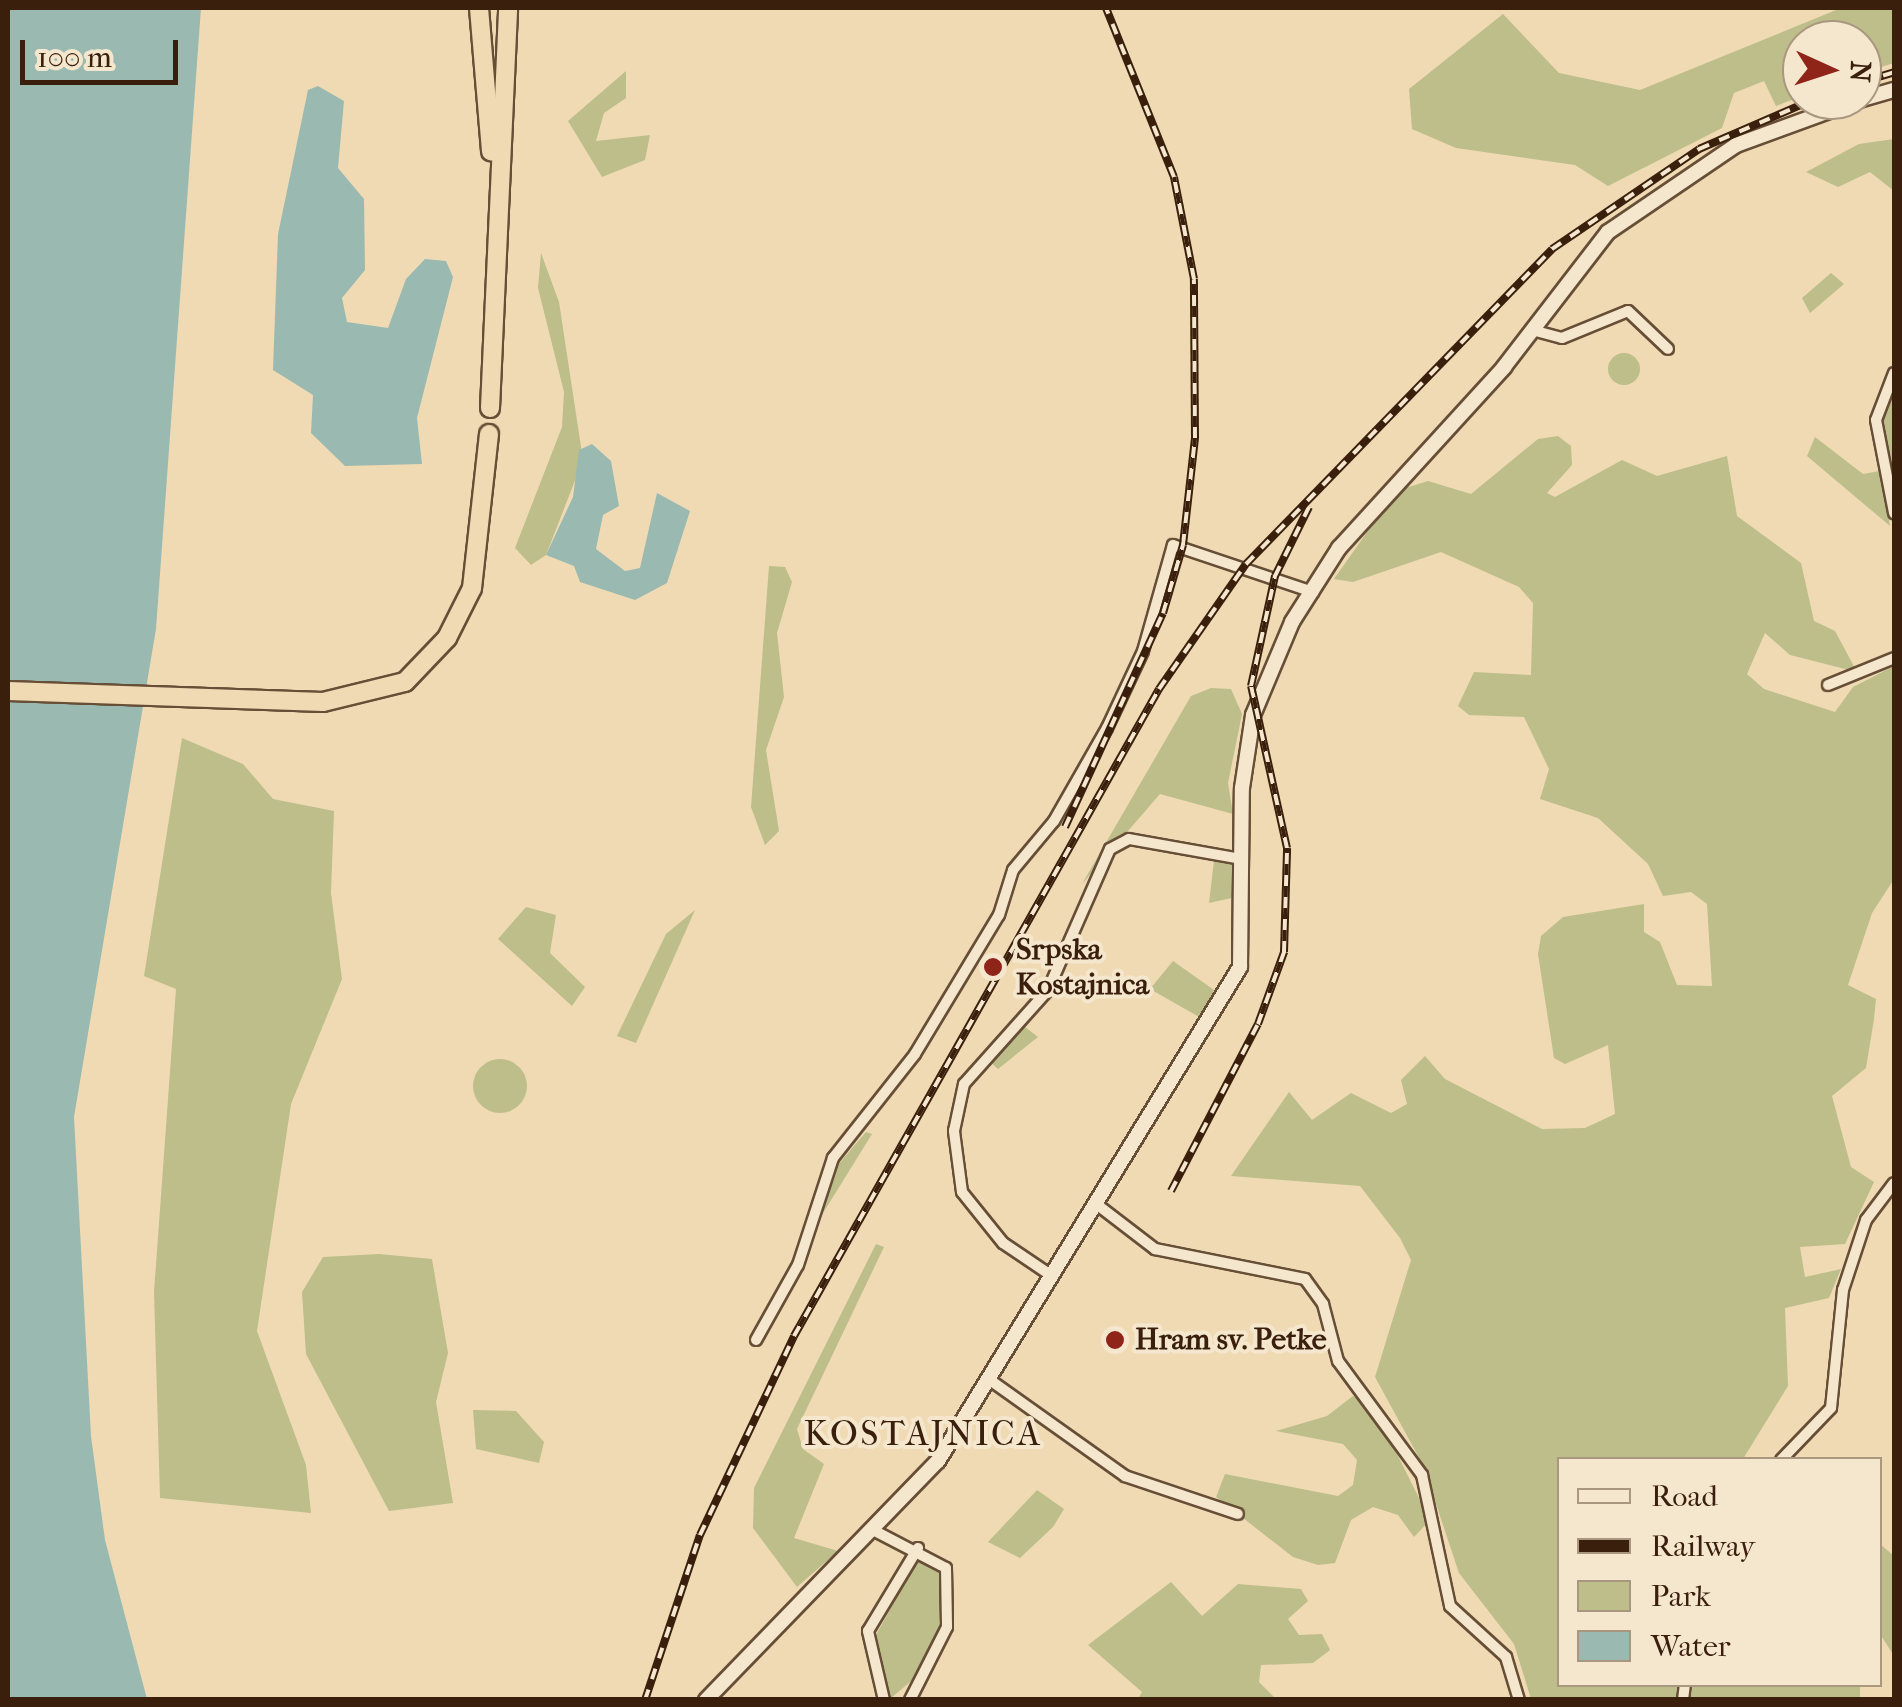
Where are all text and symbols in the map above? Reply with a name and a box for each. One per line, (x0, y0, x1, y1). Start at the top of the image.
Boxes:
scale bar (25, 20, 182, 82)
north arrow (1782, 20, 1882, 120)
text: 100 m (37, 40, 112, 75)
text: N (1843, 60, 1877, 83)
place label: Srpska Kostajnica (1016, 932, 1149, 1002)
marker: Srpska Kostajnica (980, 954, 1006, 980)
place label: Hram sv. Petke (1135, 1322, 1327, 1358)
marker: Hram sv. Petke (1104, 1329, 1126, 1351)
district label: KOSTAJNICA (804, 1413, 1042, 1455)
legend (1557, 1457, 1882, 1687)
text: Road (1651, 1479, 1718, 1514)
text: Railway (1651, 1529, 1755, 1564)
text: Park (1651, 1579, 1711, 1614)
text: Water (1651, 1629, 1731, 1664)

